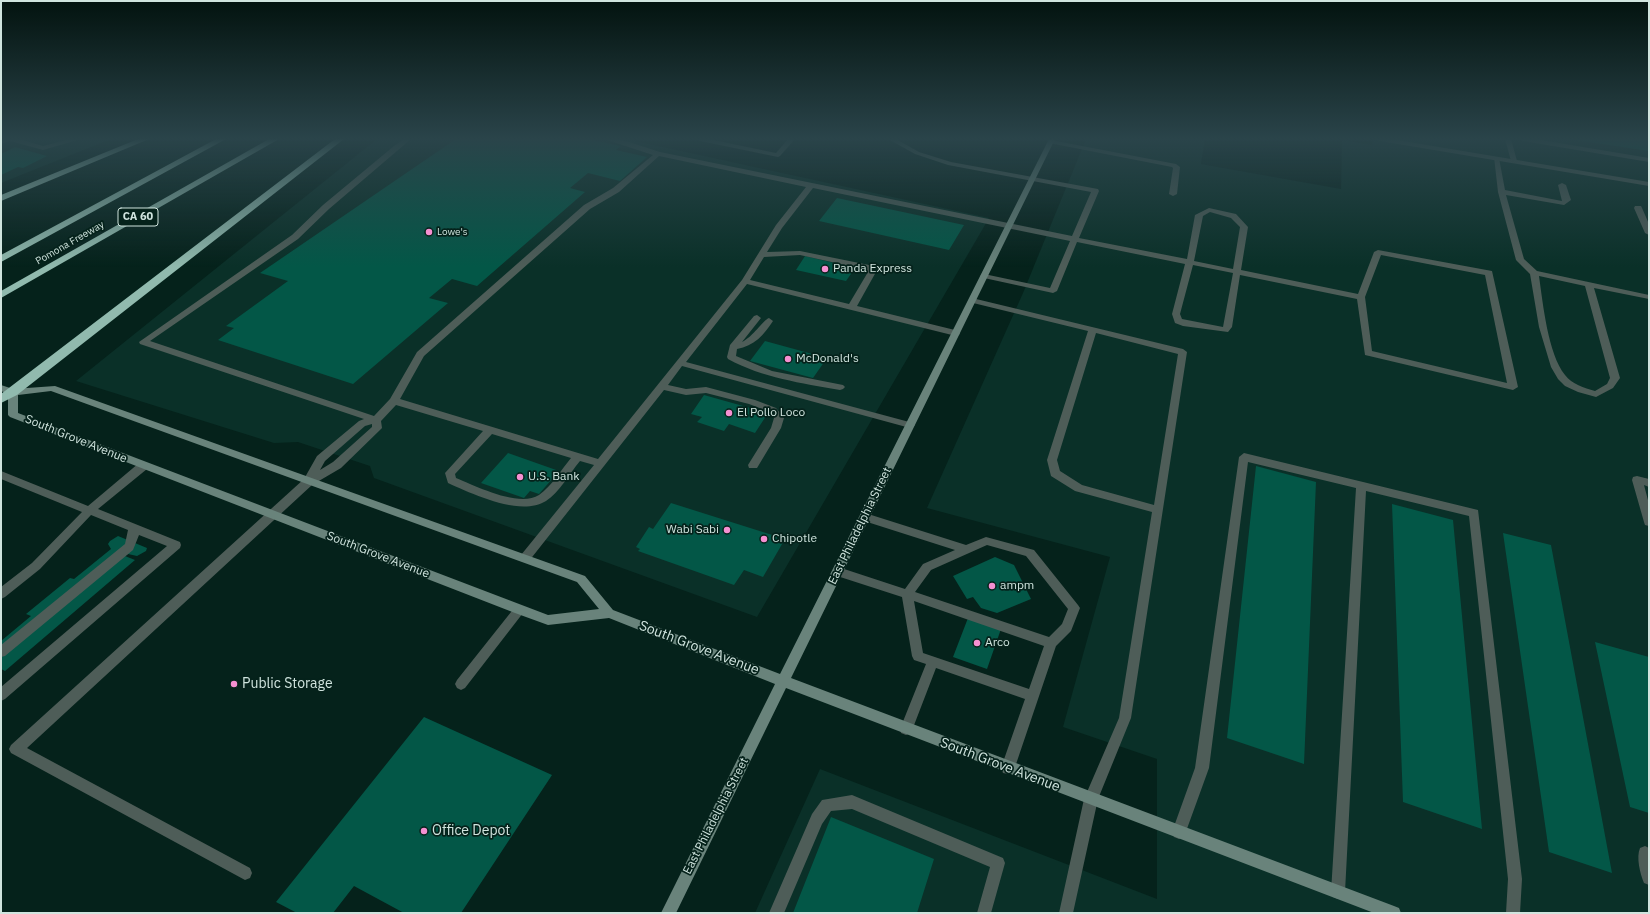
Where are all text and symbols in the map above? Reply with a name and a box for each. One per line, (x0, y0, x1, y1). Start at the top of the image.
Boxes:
road number: CA 60 (118, 208, 158, 226)
street label: Pomona Freeway (34, 219, 106, 267)
place label: Lowe's (437, 226, 468, 238)
marker: Lowe's (424, 227, 434, 237)
place label: Panda Express (833, 262, 912, 276)
marker: Panda Express (820, 264, 830, 274)
place label: McDonald's (796, 352, 859, 366)
marker: McDonald's (783, 354, 793, 364)
place label: El Pollo Loco (737, 406, 805, 420)
marker: El Pollo Loco (724, 408, 734, 418)
street label: South Grove Avenue (23, 412, 129, 466)
street label: East Philadelphia Street (825, 465, 895, 587)
place label: U.S. Bank (528, 470, 580, 484)
marker: U.S. Bank (515, 472, 525, 482)
place label: Wabi Sabi (666, 523, 719, 537)
marker: Wabi Sabi (722, 525, 732, 535)
street label: South Grove Avenue (325, 529, 431, 581)
place label: Chipotle (772, 532, 817, 546)
marker: Chipotle (759, 534, 769, 544)
place label: ampm (1000, 579, 1034, 593)
marker: ampm (987, 581, 997, 591)
street label: South Grove Avenue (637, 617, 761, 679)
place label: Arco (985, 636, 1010, 650)
marker: Arco (972, 638, 982, 648)
place label: Public Storage (242, 676, 333, 692)
marker: Public Storage (229, 679, 239, 689)
street label: South Grove Avenue (938, 734, 1062, 796)
street label: East Philadelphia Street (680, 755, 752, 877)
place label: Office Depot (432, 823, 510, 839)
marker: Office Depot (419, 826, 429, 836)

